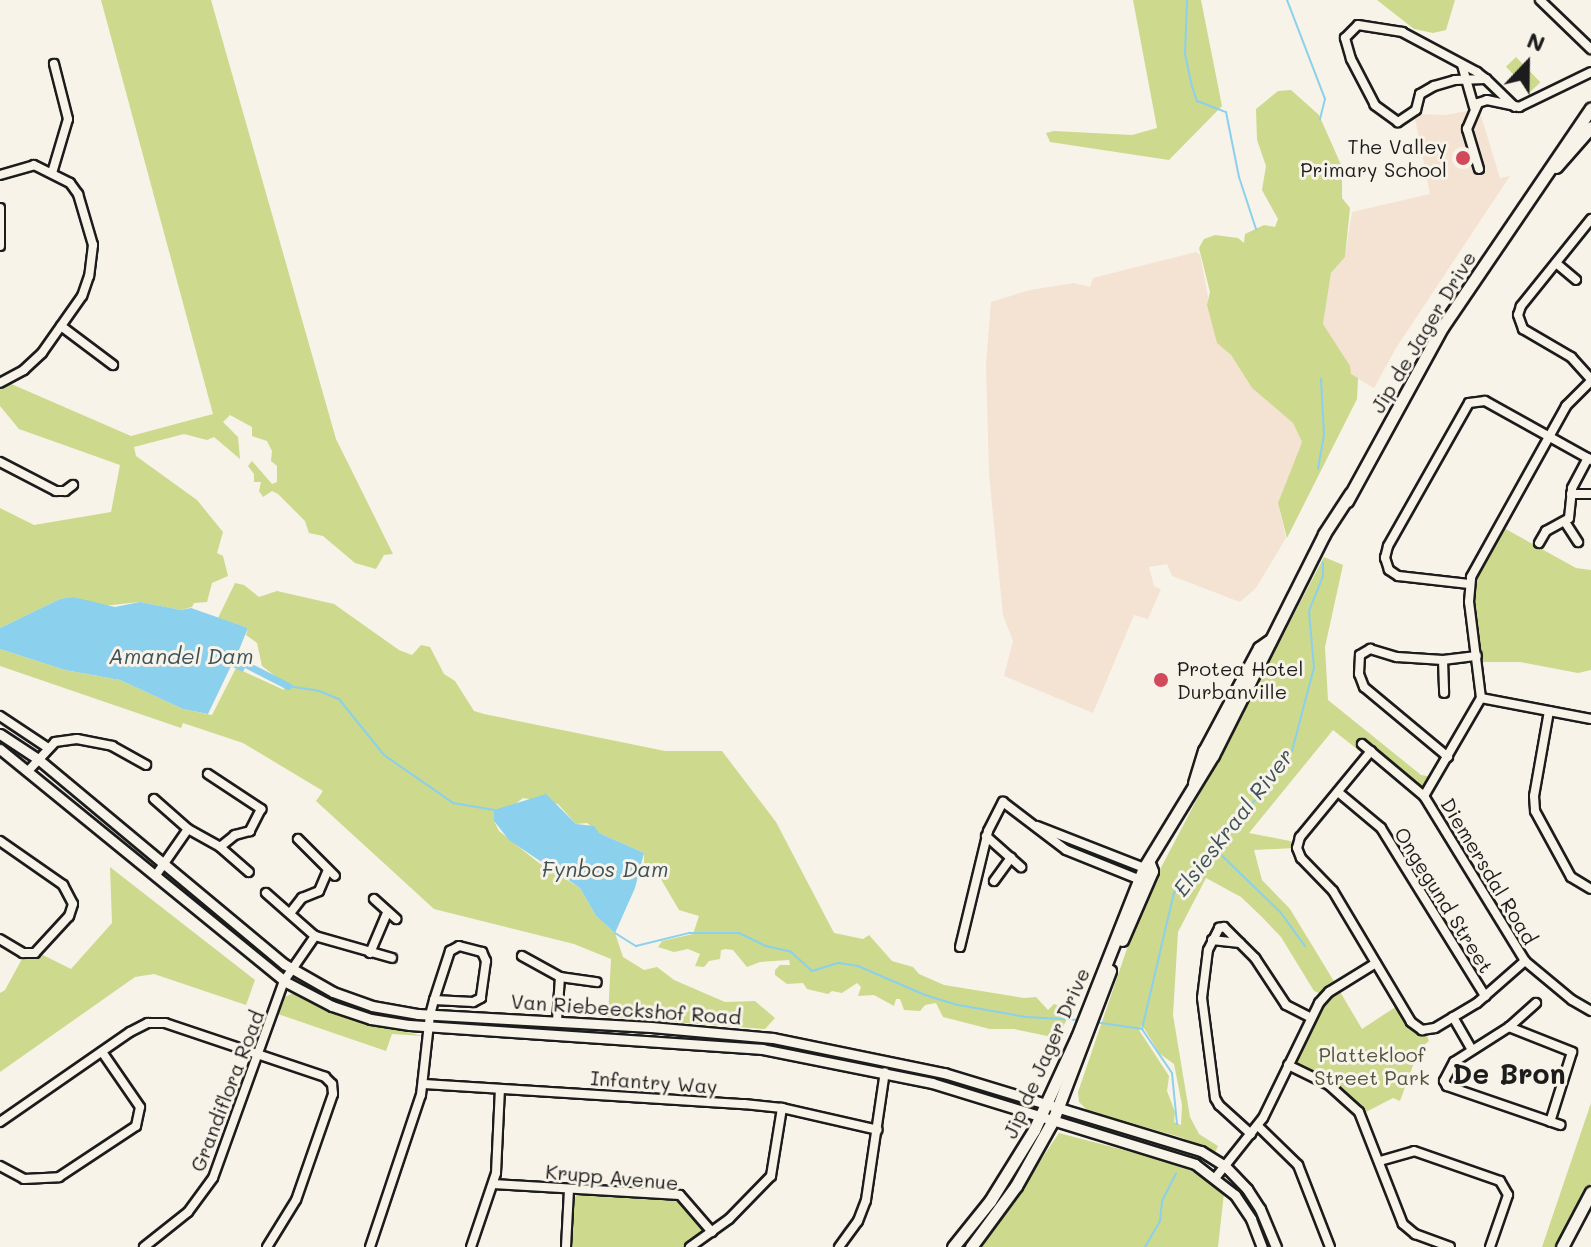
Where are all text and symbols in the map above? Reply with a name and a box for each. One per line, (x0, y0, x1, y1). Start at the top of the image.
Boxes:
north arrow (1487, 24, 1567, 104)
text: N (1523, 25, 1549, 58)
place label: The Valley Primary School (1300, 134, 1447, 181)
marker: The Valley Primary School (1454, 149, 1472, 167)
street label: Jip de Jager Drive (1365, 247, 1481, 417)
water label: Amandel Dam (108, 643, 254, 669)
place label: Protea Hotel Durbanville (1177, 656, 1303, 703)
marker: Protea Hotel Durbanville (1152, 671, 1170, 689)
water label: Elsieskraal River (1167, 743, 1299, 901)
street label: Diemersdal Road (1436, 793, 1542, 949)
street label: Ongegund Street (1390, 823, 1498, 977)
water label: Fynbos Dam (541, 856, 669, 882)
street label: Jip de Jager Drive (998, 964, 1094, 1142)
street label: Van Riebeeckshof Road (510, 989, 742, 1029)
street label: Grandiflora Road (185, 1007, 269, 1175)
park label: Plattekloof Street Park (1314, 1043, 1430, 1090)
district label: De Bron (1452, 1056, 1566, 1090)
street label: Infantry Way (590, 1066, 718, 1098)
street label: Krupp Avenue (545, 1159, 679, 1195)

